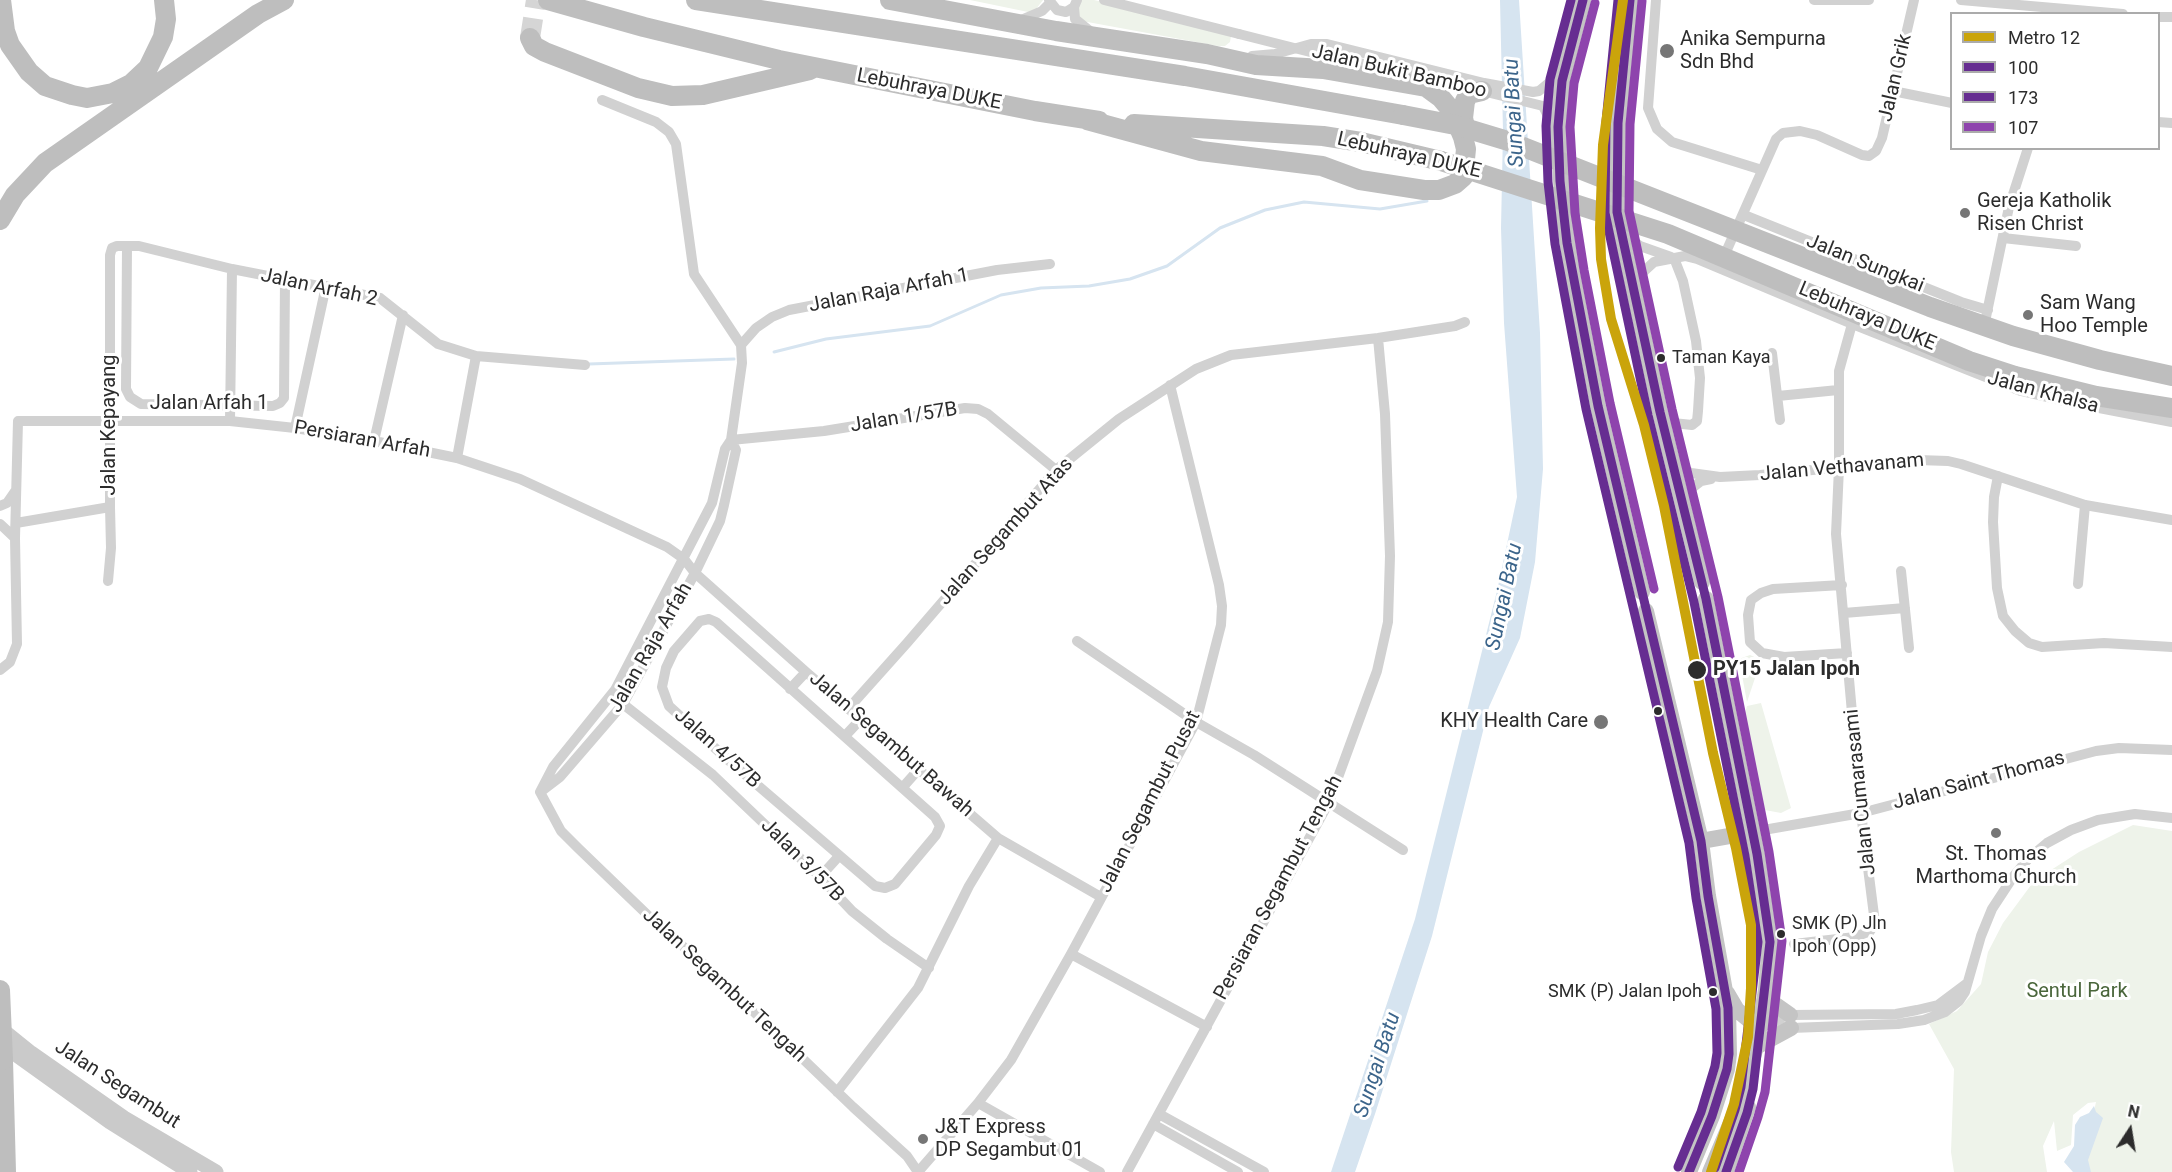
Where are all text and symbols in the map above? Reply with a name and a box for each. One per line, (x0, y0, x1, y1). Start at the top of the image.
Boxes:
legend (1950, 12, 2160, 150)
text: Metro 12 (2008, 27, 2080, 48)
place label: Anika Sempurna Sdn Bhd (1680, 28, 1826, 75)
street label: Jalan Grik (1874, 32, 1918, 124)
street label: Jalan Bukit Bamboo (1309, 40, 1489, 104)
marker: Anika Sempurna Sdn Bhd (1658, 42, 1676, 60)
text: 100 (2008, 57, 2038, 78)
water label: Sungai Batu (1500, 58, 1530, 168)
street label: Lebuhraya DUKE (855, 64, 1003, 116)
text: 173 (2008, 87, 2038, 108)
text: 107 (2008, 117, 2038, 138)
street label: Lebuhraya DUKE (1335, 128, 1483, 184)
place label: Gereja Katholik Risen Christ (1977, 190, 2111, 237)
marker: Gereja Katholik Risen Christ (1958, 206, 1972, 220)
street label: Jalan Sungkai (1803, 230, 1927, 298)
street label: Jalan Arfah 2 (258, 264, 380, 312)
street label: Jalan Raja Arfah 1 (807, 264, 971, 318)
street label: Lebuhraya DUKE (1795, 277, 1939, 357)
place label: Sam Wang Hoo Temple (2040, 292, 2148, 339)
marker: Sam Wang Hoo Temple (2021, 308, 2035, 322)
place label: Taman Kaya (1672, 347, 1771, 369)
marker: Taman Kaya (1655, 352, 1667, 364)
street label: Jalan Kepayang (98, 355, 122, 495)
street label: Jalan Khalsa (1985, 367, 2101, 419)
street label: Jalan Arfah 1 (150, 392, 268, 416)
street label: Jalan 1/57B (849, 398, 959, 438)
street label: Persiaran Arfah (292, 416, 432, 464)
street label: Jalan Vethavanam (1759, 449, 1925, 487)
street label: Jalan Segambut Atas (933, 453, 1079, 611)
water label: Sungai Batu (1481, 541, 1529, 653)
street label: Jalan Raja Arfah (604, 579, 698, 717)
place label: PY15 Jalan Ipoh (1713, 658, 1860, 682)
marker: PY15 Jalan Ipoh (1686, 659, 1708, 681)
street label: Jalan Segambut Bawah (804, 667, 978, 823)
street label: Jalan 4/57B (669, 704, 765, 794)
unlabelled marker (1652, 705, 1664, 717)
street label: Jalan Segambut Pusat (1094, 707, 1206, 897)
street label: Jalan Cumarasami (1840, 708, 1882, 876)
place label: KHY Health Care (1440, 710, 1588, 734)
marker: KHY Health Care (1592, 713, 1610, 731)
street label: Jalan Saint Thomas (1890, 747, 2068, 815)
street label: Persiaran Segambut Tengah (1210, 772, 1348, 1004)
street label: Jalan 3/57B (755, 814, 849, 908)
marker: St. Thomas Marthoma Church (1989, 826, 2003, 840)
place label: St. Thomas Marthoma Church (1915, 843, 2077, 890)
street label: Jalan Segambut Tengah (637, 904, 811, 1068)
place label: SMK (P) Jln Ipoh (Opp) (1792, 913, 1887, 956)
marker: SMK (P) Jln Ipoh (Opp) (1775, 928, 1787, 940)
park label: Sentul Park (2026, 980, 2128, 1004)
place label: SMK (P) Jalan Ipoh (1548, 981, 1702, 1003)
marker: SMK (P) Jalan Ipoh (1707, 986, 1719, 998)
water label: Sungai Batu (1349, 1009, 1407, 1121)
street label: Jalan Segambut (50, 1036, 184, 1134)
north arrow (2100, 1100, 2160, 1160)
text: N (2126, 1101, 2141, 1122)
place label: J&T Express DP Segambut 01 (935, 1116, 1084, 1163)
marker: J&T Express DP Segambut 01 (916, 1132, 930, 1146)

